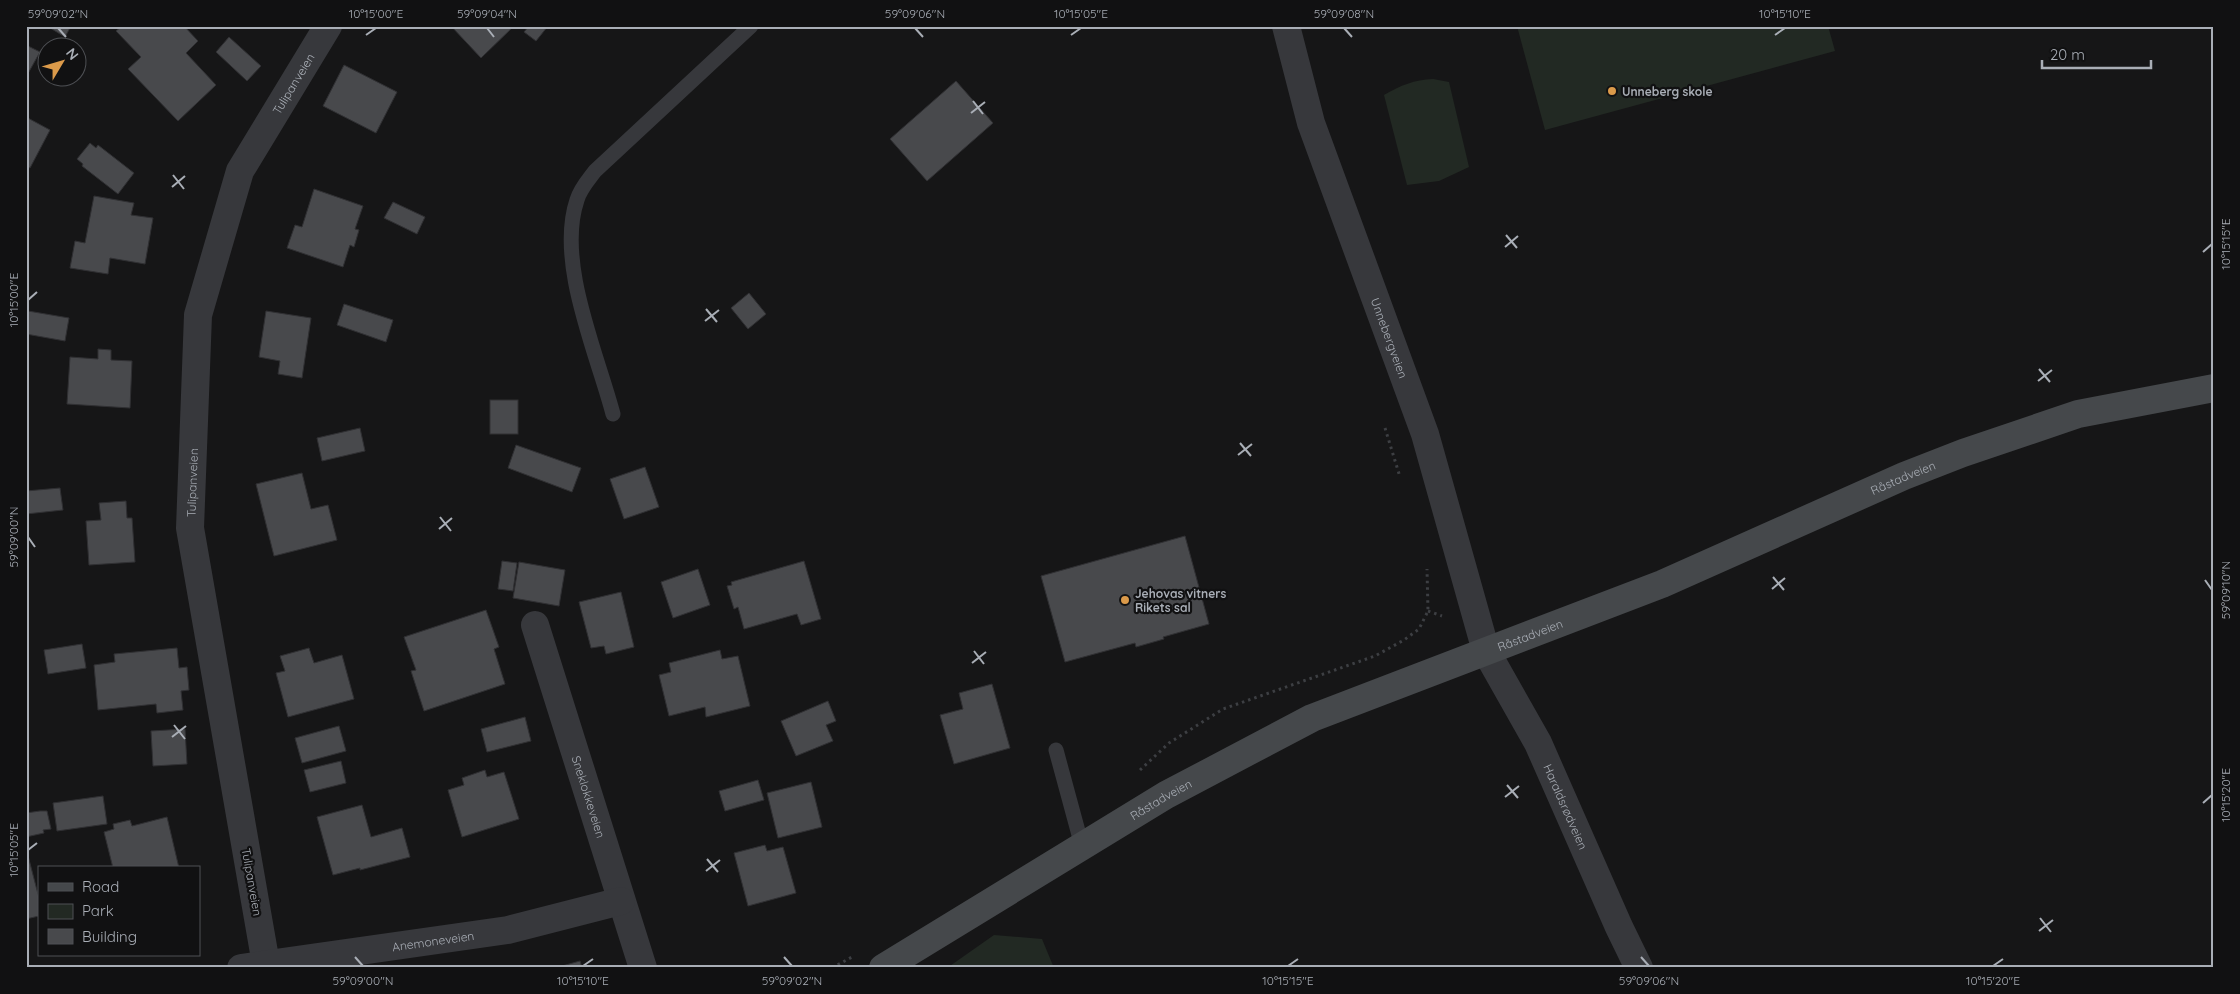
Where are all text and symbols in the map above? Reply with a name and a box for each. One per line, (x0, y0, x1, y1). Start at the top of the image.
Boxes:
text: 59°09'02"N (28, 6, 88, 21)
text: 10°15'00"E (349, 6, 403, 21)
text: 59°09'04"N (457, 6, 517, 21)
text: 59°09'06"N (885, 6, 945, 21)
text: 10°15'05"E (1054, 6, 1108, 21)
text: 59°09'08"N (1314, 6, 1374, 21)
text: 10°15'10"E (1759, 6, 1811, 21)
north arrow (38, 38, 88, 88)
scale bar (2042, 38, 2151, 70)
text: N (62, 44, 83, 64)
text: 20 m (2050, 45, 2085, 64)
street label: Tulipanveien (269, 50, 317, 117)
place label: Unneberg skole (1622, 84, 1713, 99)
marker: Unneberg skole (1606, 85, 1618, 97)
text: 10°15'15"E (2218, 218, 2233, 270)
text: 10°15'00"E (6, 273, 21, 327)
street label: Unnebergveien (1368, 296, 1411, 380)
street label: Tulipanveien (183, 448, 200, 517)
street label: Råstadveien (1868, 457, 1937, 498)
text: 59°09'00"N (6, 507, 21, 568)
text: 59°09'10"N (2218, 561, 2233, 619)
place label: Jehovas vitners Rikets sal (1135, 586, 1226, 615)
marker: Jehovas vitners Rikets sal (1119, 594, 1131, 606)
street label: Råstadveien (1495, 615, 1565, 654)
street label: Sneklokkeveien (569, 754, 609, 840)
street label: Haraldsrødveien (1541, 762, 1591, 852)
text: 10°15'20"E (2218, 768, 2233, 822)
street label: Råstadveien (1127, 775, 1194, 823)
text: 10°15'05"E (6, 823, 21, 877)
street label: Tulipanveien (239, 847, 265, 917)
legend (38, 866, 200, 956)
text: Road (82, 877, 119, 896)
text: Park (82, 901, 114, 920)
text: Building (82, 927, 137, 946)
street label: Anemoneveien (391, 927, 475, 954)
text: 59°09'00"N (333, 973, 394, 988)
text: 10°15'10"E (557, 973, 609, 988)
text: 59°09'02"N (762, 973, 822, 988)
text: 10°15'15"E (1262, 973, 1314, 988)
text: 59°09'06"N (1619, 973, 1679, 988)
text: 10°15'20"E (1966, 973, 2020, 988)

